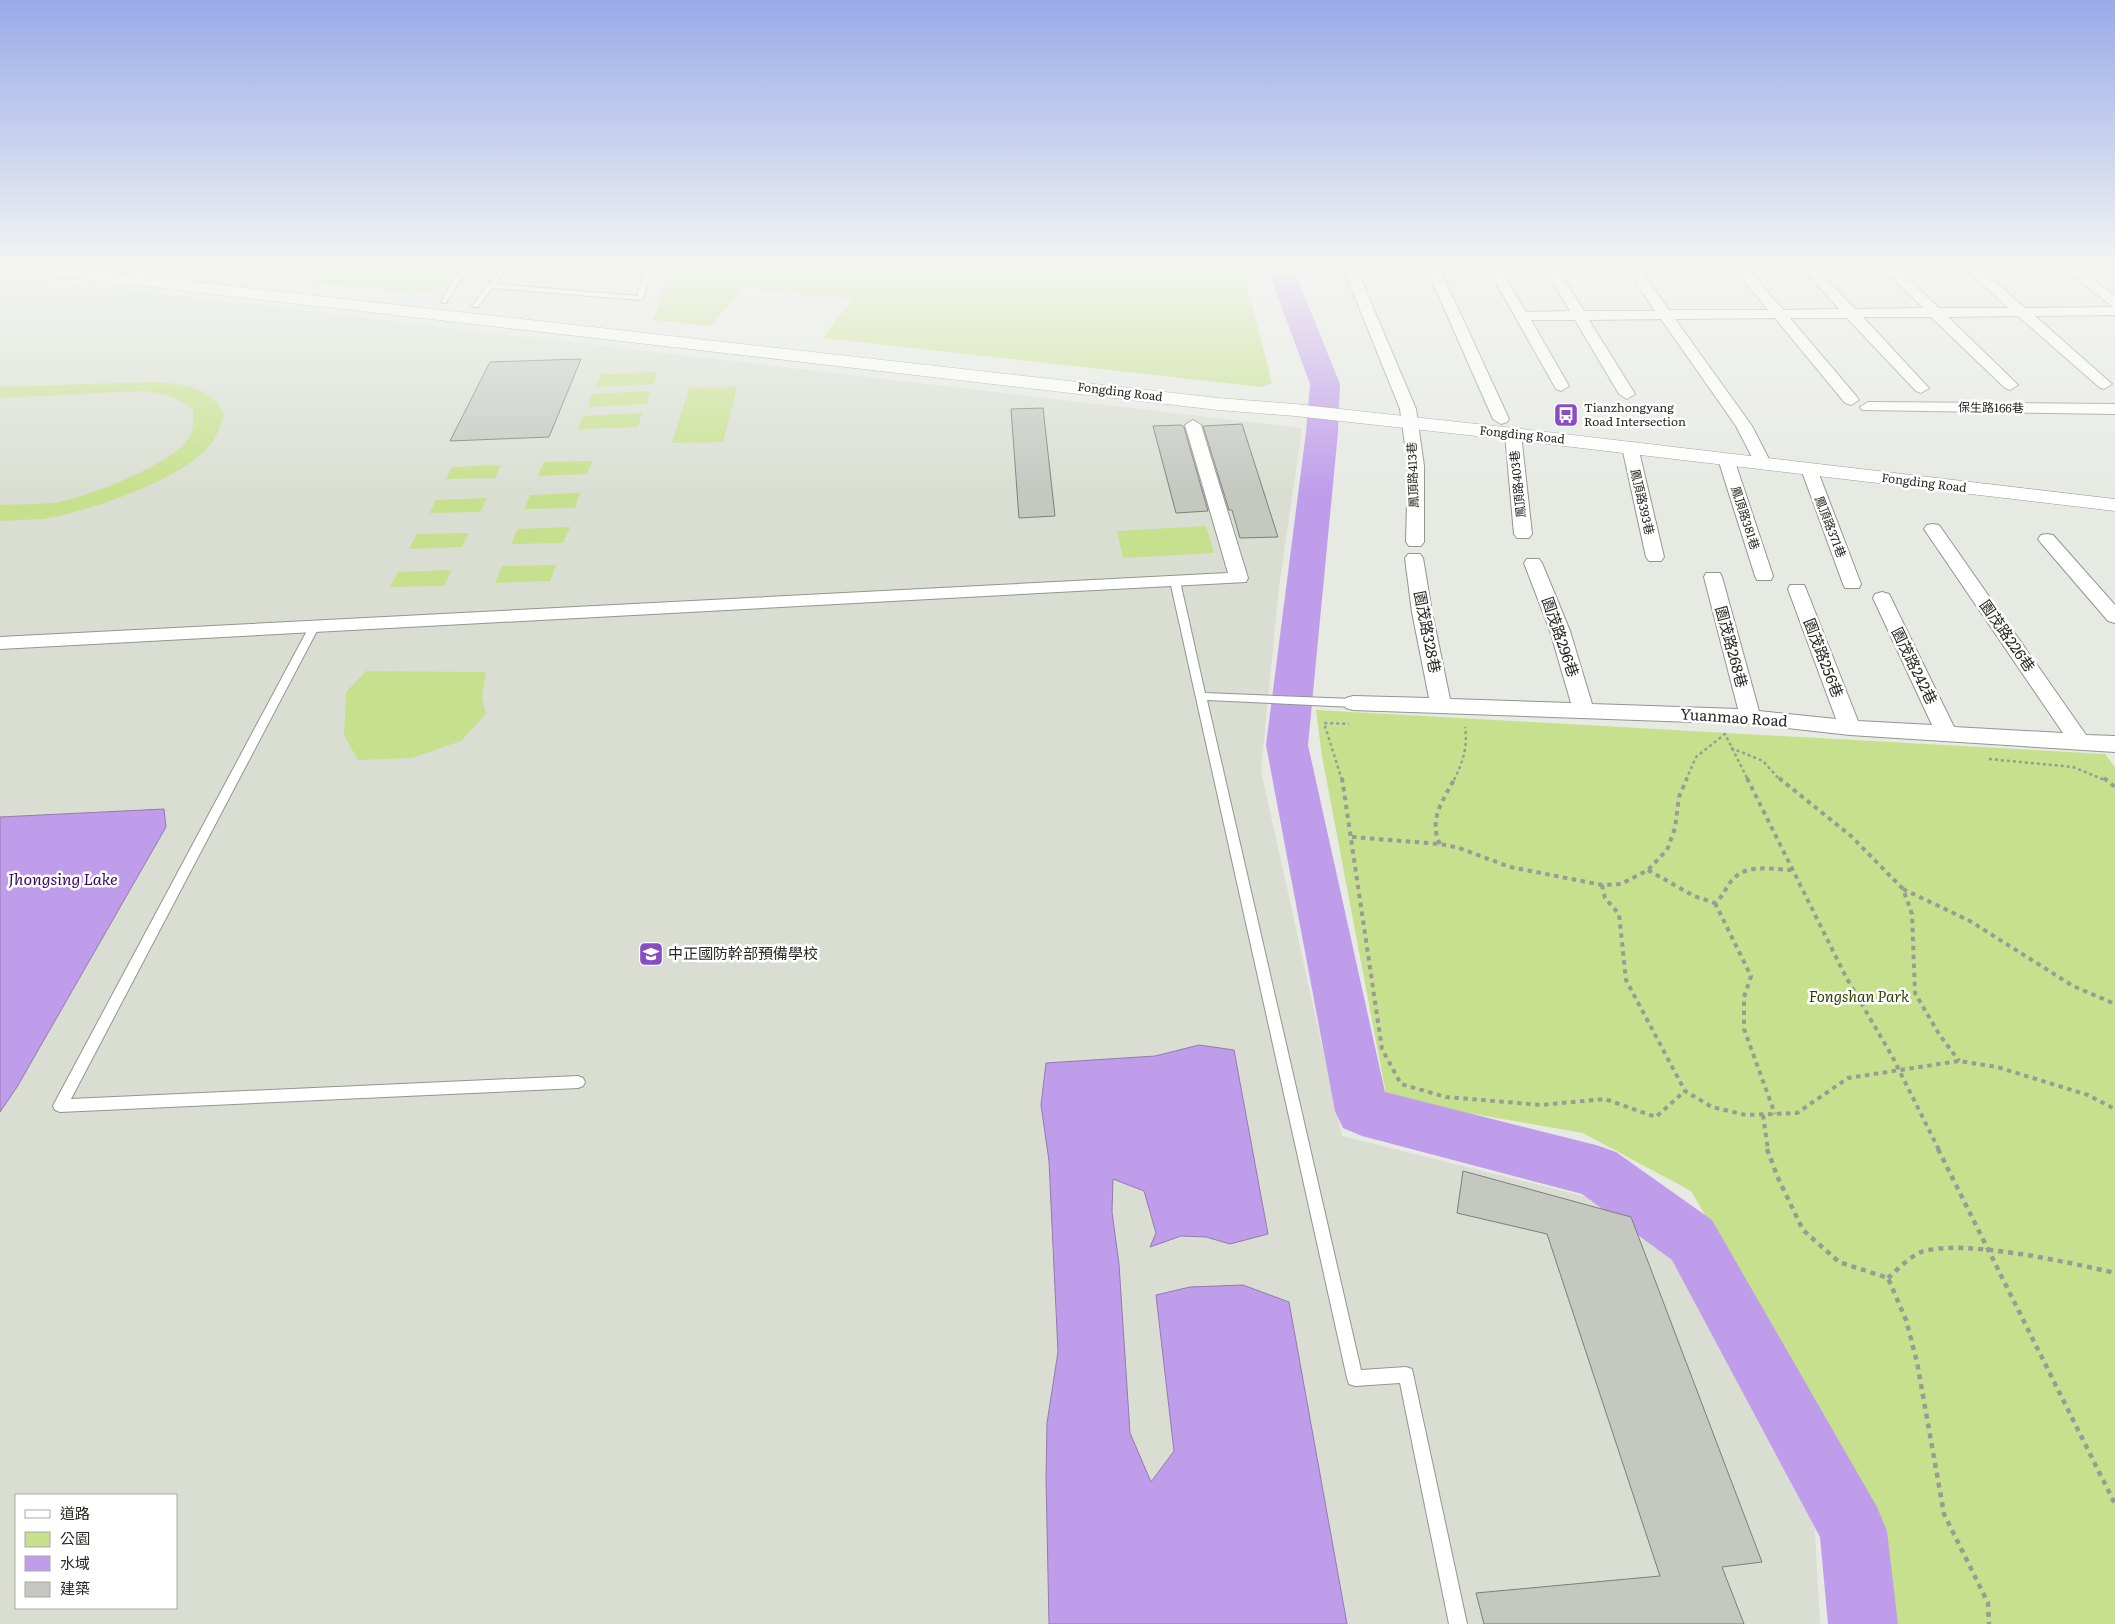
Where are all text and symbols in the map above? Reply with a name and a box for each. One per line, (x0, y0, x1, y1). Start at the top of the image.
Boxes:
street label: Fongding Road (1076, 377, 1164, 405)
street label: 保生路166巷 (1958, 397, 2024, 417)
place label: Tianzhongyang Road Intersection (1584, 398, 1686, 430)
bus stop icon: Tianzhongyang Road Intersection (1553, 402, 1579, 428)
street label: Fongding Road (1479, 421, 1566, 448)
street label: 鳳頂路413巷 (1402, 442, 1422, 508)
street label: 鳳頂路403巷 (1505, 449, 1530, 519)
street label: 鳳頂路393巷 (1627, 467, 1659, 537)
street label: Fongding Road (1880, 468, 1968, 496)
street label: 鳳頂路381巷 (1727, 484, 1765, 552)
street label: 鳳頂路371巷 (1811, 493, 1851, 560)
street label: 園茂路328巷 (1409, 589, 1448, 675)
street label: 園茂路296巷 (1537, 593, 1586, 680)
street label: 園茂路226巷 (1975, 594, 2042, 676)
street label: 園茂路268巷 (1710, 603, 1754, 690)
street label: 園茂路256巷 (1799, 614, 1850, 700)
street label: 園茂路242巷 (1887, 623, 1944, 708)
street label: Yuanmao Road (1680, 701, 1789, 732)
water label: Jhongsing Lake (8, 866, 118, 890)
school or university icon: 中正國防幹部預備學校 (638, 941, 664, 967)
place label: 中正國防幹部預備學校 (668, 941, 818, 964)
park label: Fongshan Park (1809, 984, 1910, 1007)
legend (15, 1494, 178, 1609)
text: 道路 (60, 1501, 90, 1524)
text: 公園 (60, 1526, 90, 1549)
text: 水域 (60, 1551, 90, 1574)
text: 建築 (60, 1576, 90, 1599)

